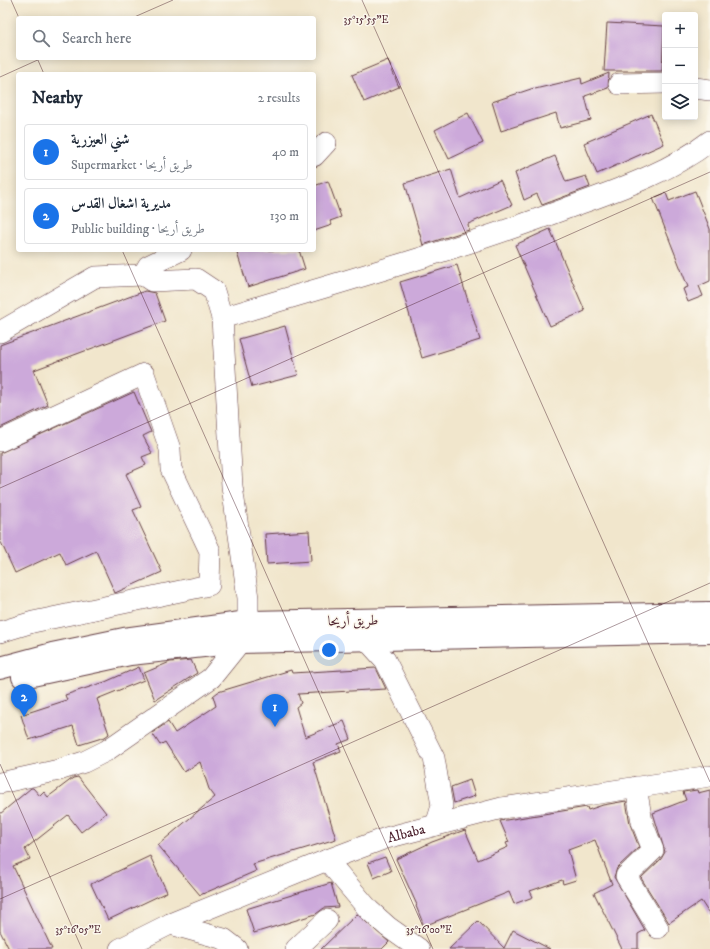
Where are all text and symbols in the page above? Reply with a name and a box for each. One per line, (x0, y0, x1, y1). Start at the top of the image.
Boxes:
map controls (662, 12, 698, 120)
button: + (662, 12, 698, 48)
text: 35°15'55"E (343, 14, 389, 26)
search box (16, 16, 316, 60)
icon: search (30, 27, 52, 49)
text: Search here (62, 29, 131, 48)
button: − (662, 48, 698, 84)
button: layers (662, 84, 698, 120)
text: Nearby (32, 87, 82, 109)
text: 2 results (258, 90, 300, 106)
text: شني العيزرية (71, 130, 130, 149)
text: 1 (44, 144, 48, 160)
text: 40 m (272, 144, 299, 160)
text: Supermarket · طريق أريحا (71, 157, 193, 173)
text: مديرية اشغال القدس (71, 194, 171, 213)
text: 2 (43, 208, 49, 224)
text: 130 m (270, 208, 299, 224)
text: Public building · طريق أريحا (71, 221, 205, 237)
street label: طريق أريحا (327, 610, 379, 630)
your location (319, 640, 339, 660)
pin: 2 (11, 684, 37, 717)
pin: 1 (262, 694, 288, 727)
street label: Albaba (385, 820, 427, 847)
text: 35°16'05"E (55, 924, 101, 936)
text: 35°16'00"E (406, 924, 452, 936)

